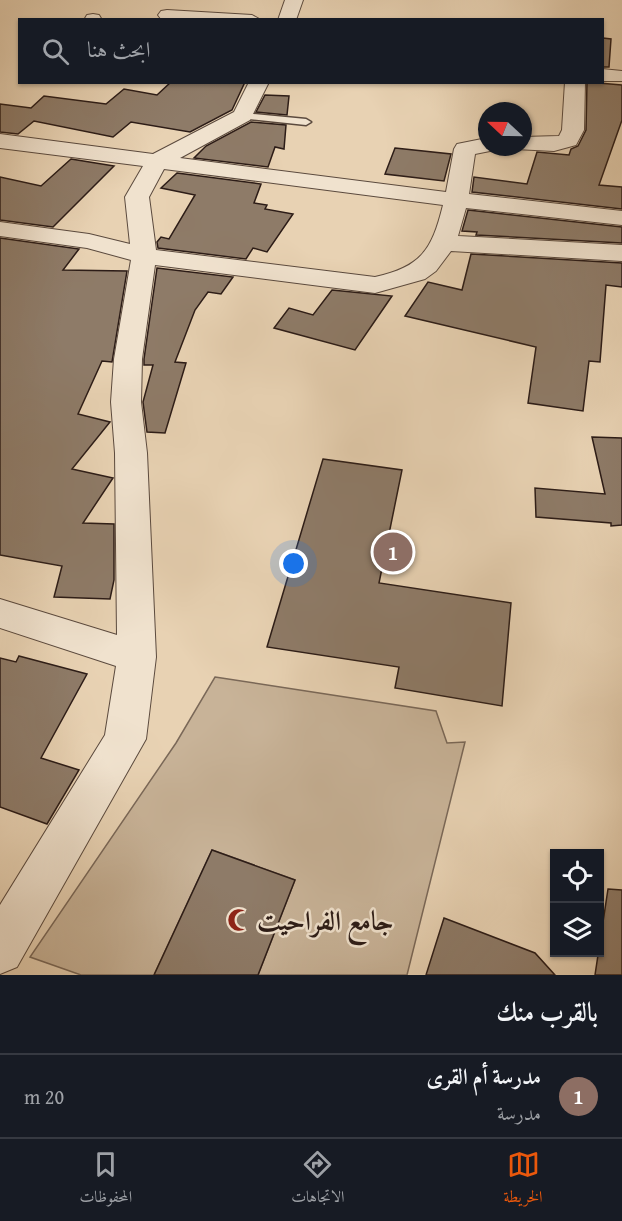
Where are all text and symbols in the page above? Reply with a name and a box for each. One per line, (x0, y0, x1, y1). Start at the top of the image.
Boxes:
search box (18, 18, 604, 84)
text: ابحث هنا (87, 33, 151, 65)
icon: search (39, 35, 72, 68)
north arrow (478, 102, 532, 156)
pin: 1 (374, 530, 412, 574)
your location (279, 549, 308, 578)
map controls (550, 849, 604, 957)
button: locate (550, 849, 604, 903)
place label: جامع الفراحيت (257, 900, 393, 946)
button: layers (550, 903, 604, 957)
mosque icon: جامع الفراحيت (226, 907, 252, 933)
text: بالقرب منك (496, 992, 598, 1031)
text: مدرسة أم القرى (426, 1060, 541, 1092)
text: 20 m (24, 1082, 64, 1111)
text: 1 (573, 1082, 584, 1111)
text: مدرسة (497, 1098, 541, 1127)
tab: المحفوظات (80, 1148, 132, 1212)
tab: الاتجاهات (291, 1148, 345, 1212)
tab: الخريطة (504, 1148, 543, 1212)

